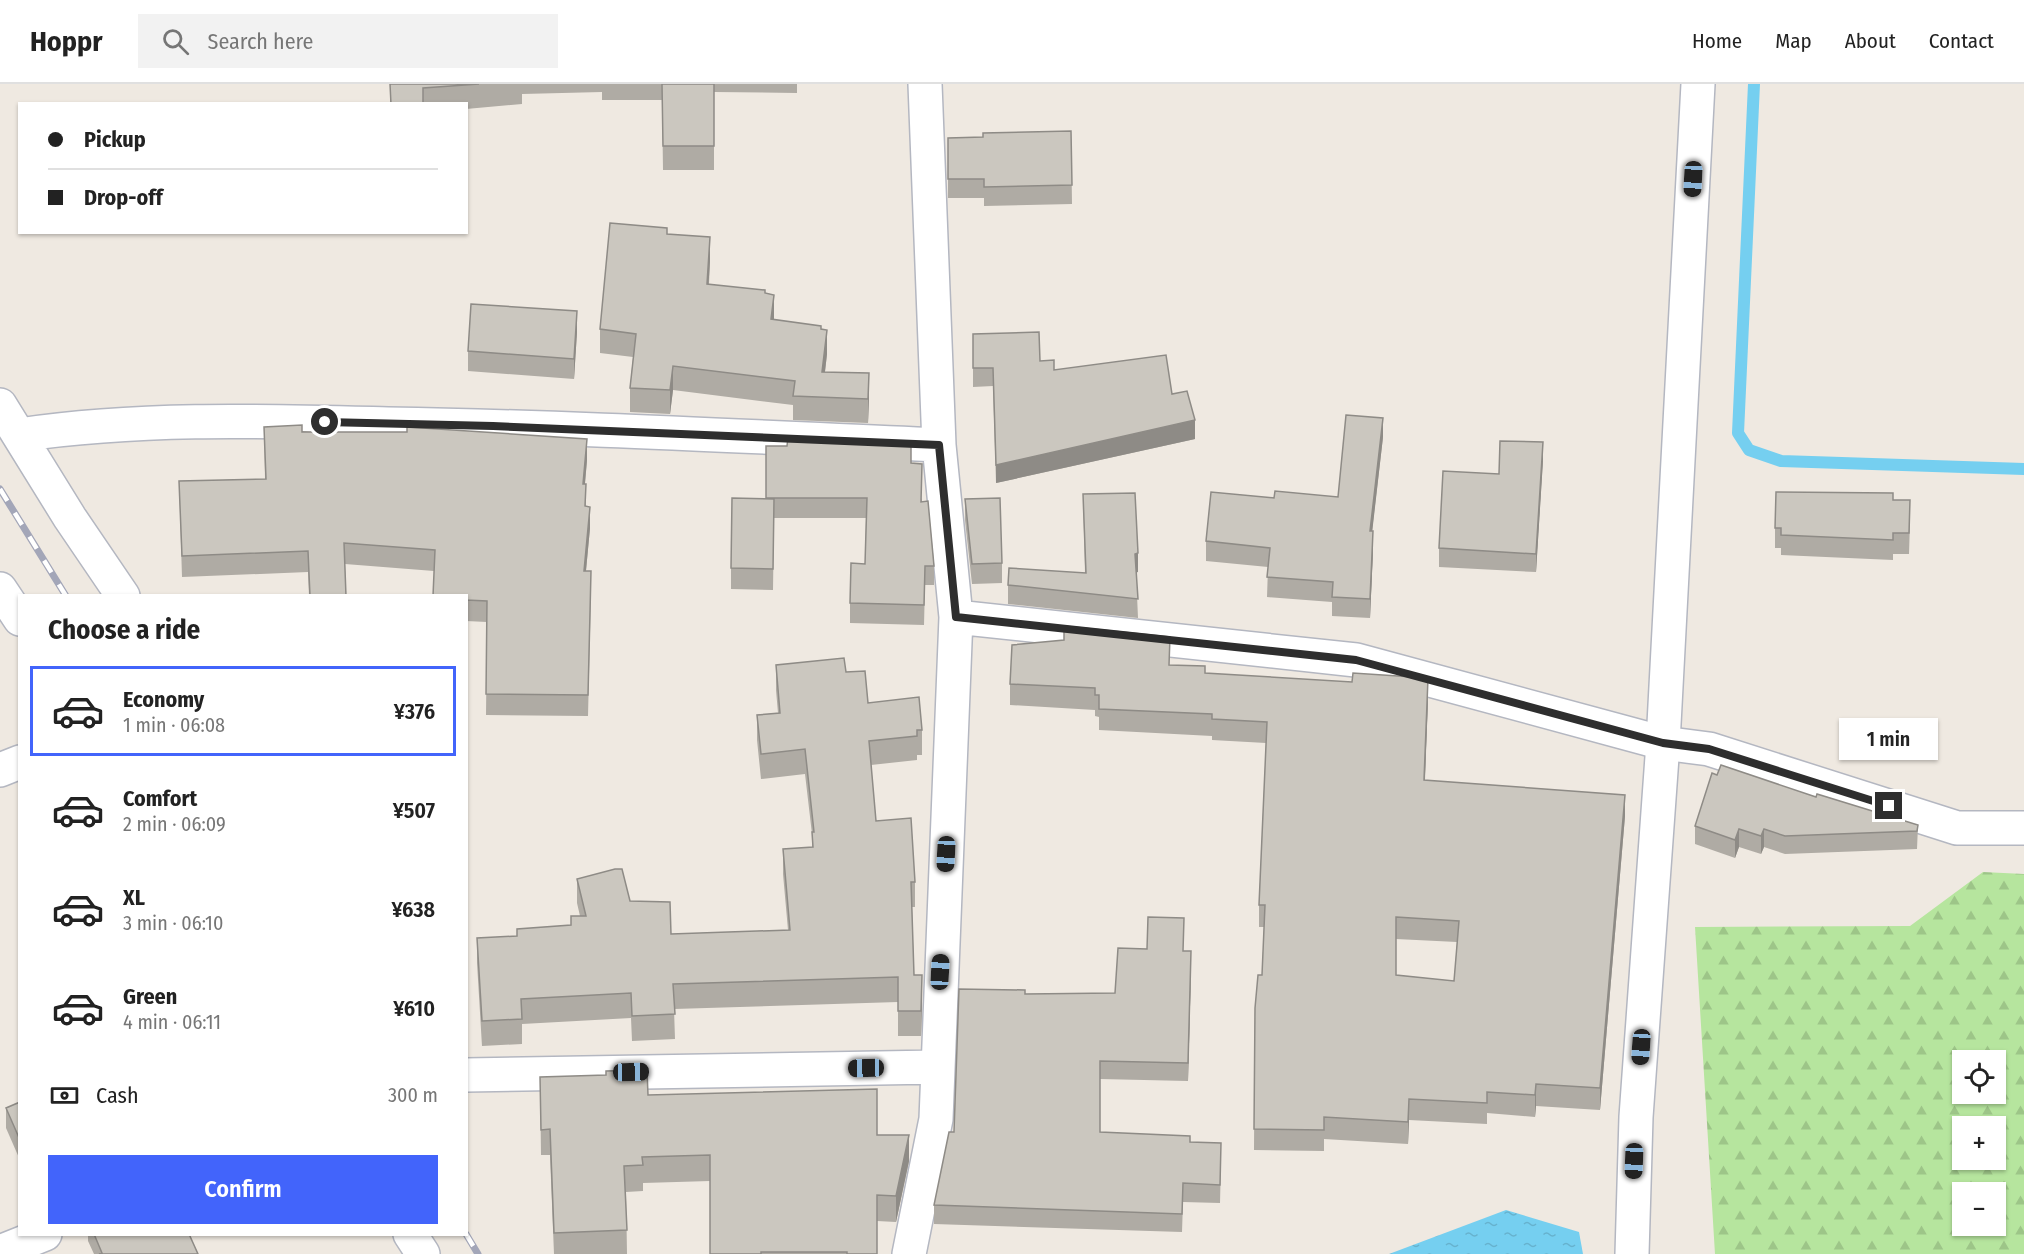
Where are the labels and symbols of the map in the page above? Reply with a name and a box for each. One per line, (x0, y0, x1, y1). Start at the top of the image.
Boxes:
car (1683, 161, 1703, 197)
route start (311, 408, 338, 435)
callout: 1 min (1840, 719, 1938, 761)
route end (1875, 792, 1902, 819)
car (936, 836, 956, 872)
car (930, 954, 950, 990)
car (1631, 1028, 1651, 1066)
car (848, 1059, 884, 1077)
car (613, 1063, 649, 1081)
car (1624, 1143, 1644, 1179)

